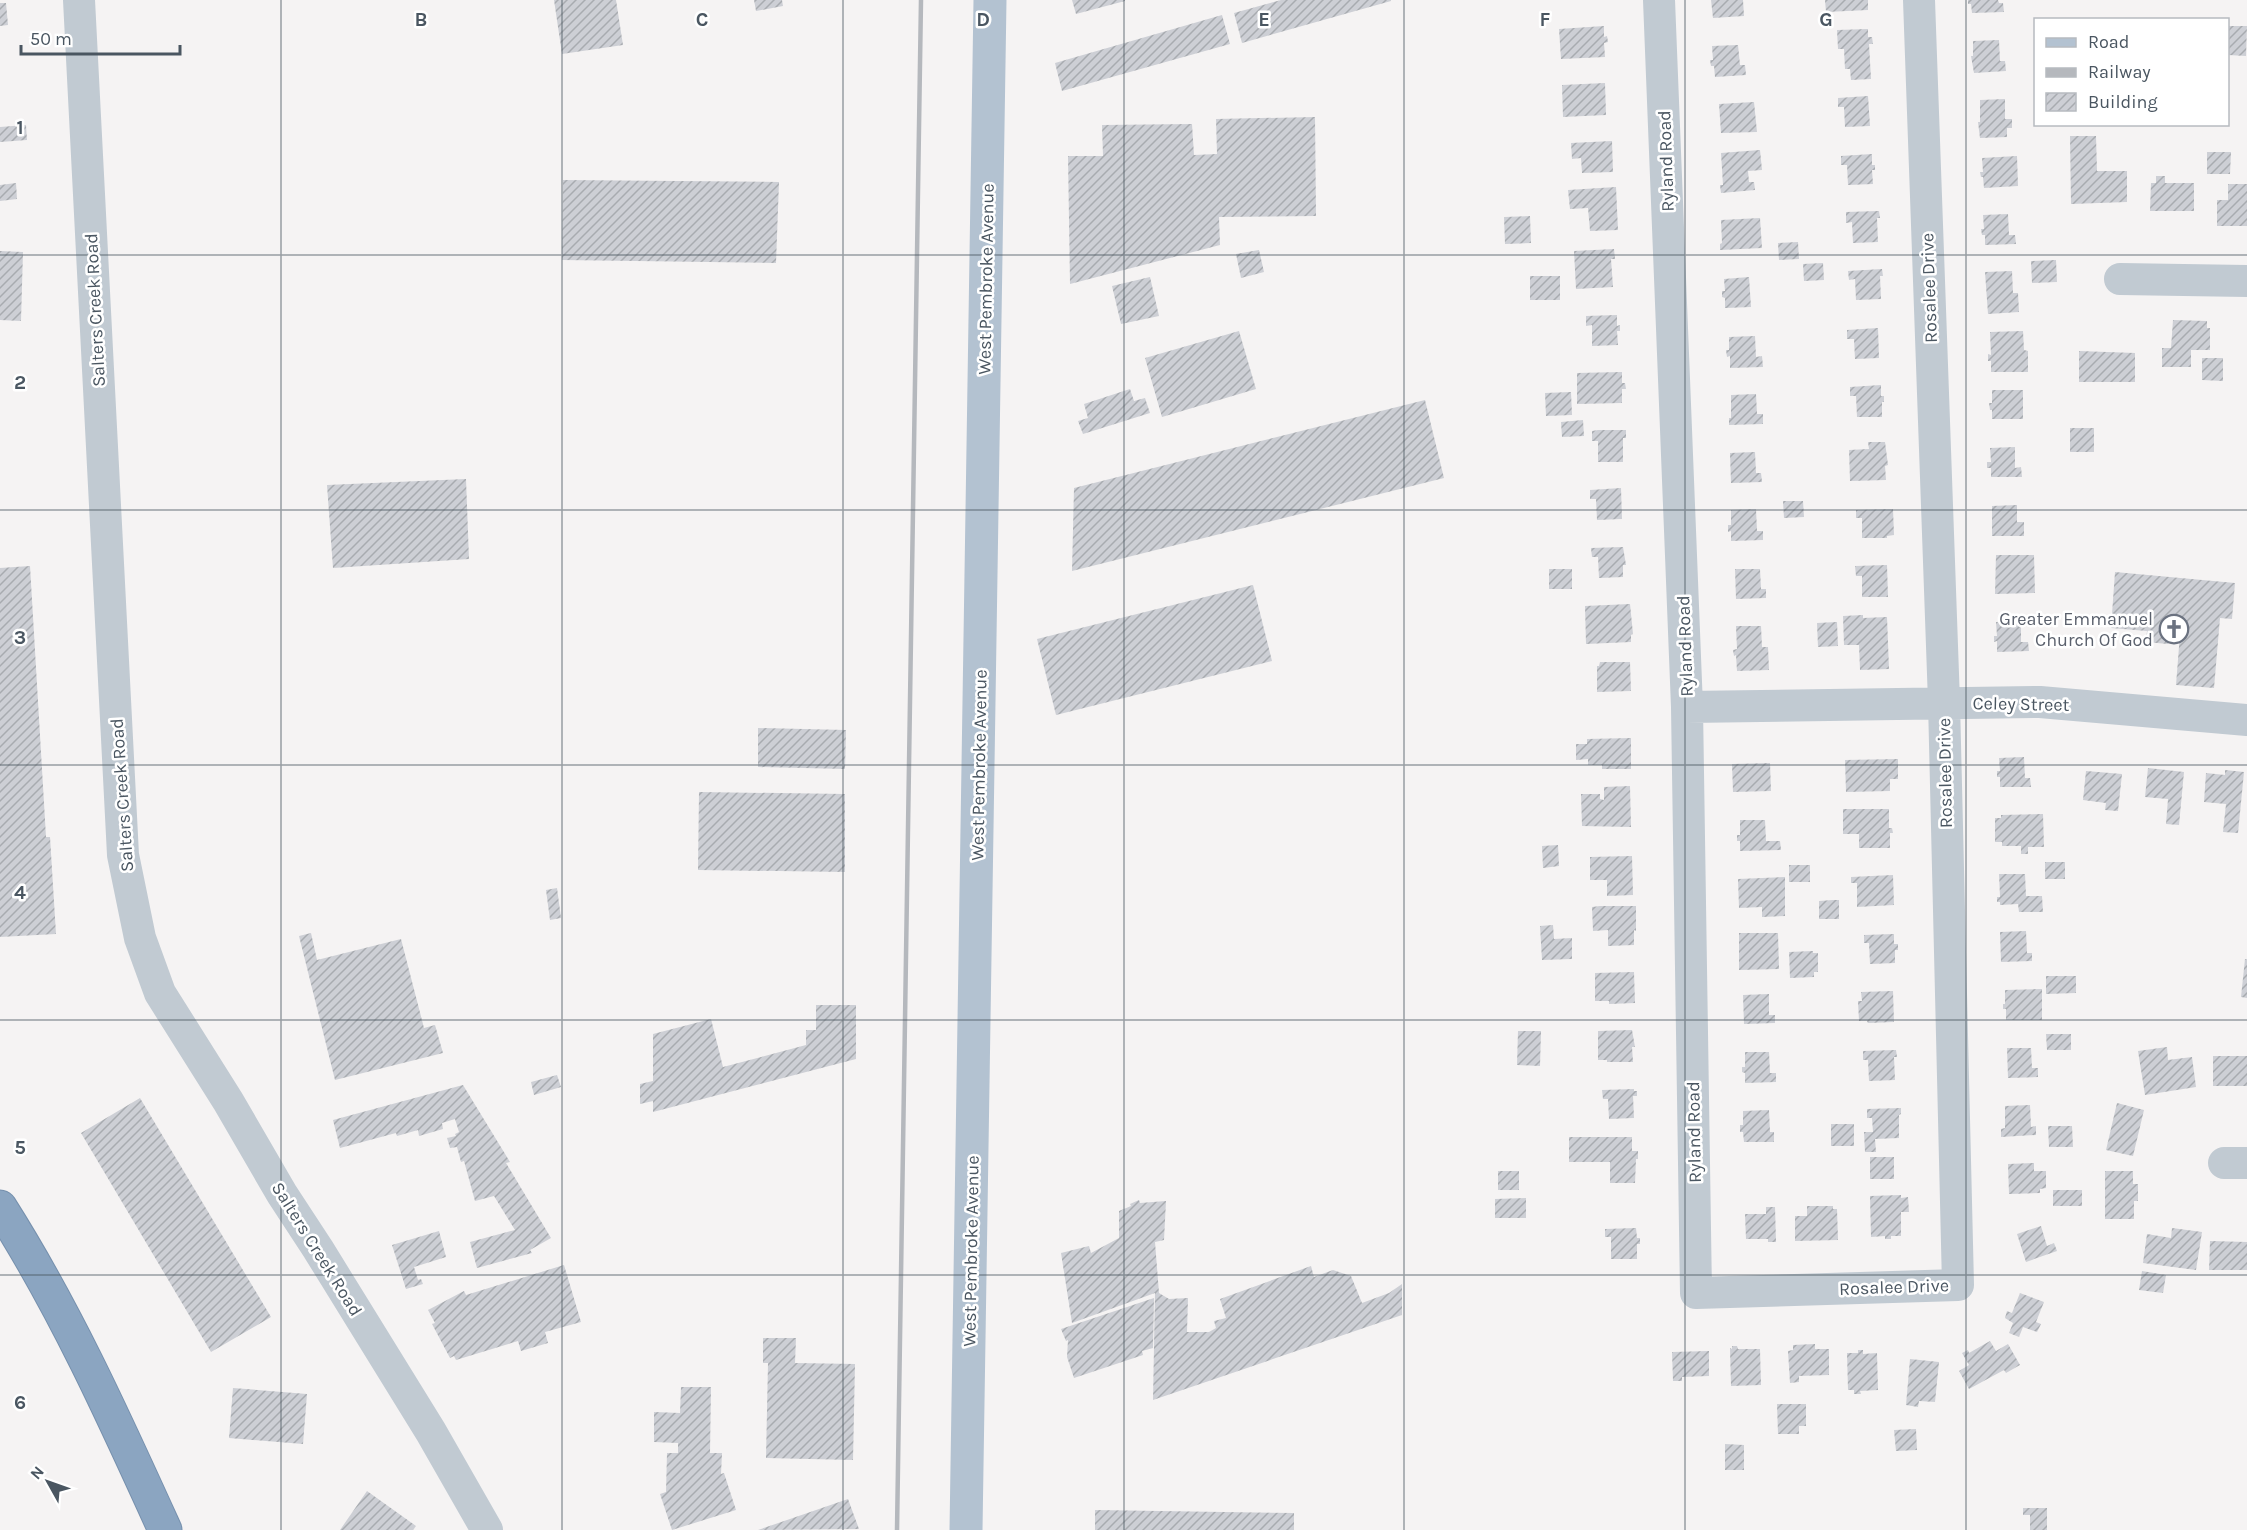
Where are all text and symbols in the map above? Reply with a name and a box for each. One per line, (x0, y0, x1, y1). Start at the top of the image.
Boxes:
text: B (415, 8, 427, 31)
text: C (696, 8, 708, 31)
text: D (976, 8, 990, 31)
text: E (1258, 8, 1270, 31)
text: F (1540, 8, 1551, 31)
text: G (1819, 8, 1833, 31)
scale bar (21, 18, 180, 56)
legend (2034, 18, 2229, 126)
text: 50 m (30, 28, 72, 50)
text: Road (2088, 31, 2129, 53)
text: Railway (2088, 61, 2151, 83)
text: Building (2088, 91, 2158, 113)
street label: Ryland Road (1653, 110, 1679, 212)
text: 1 (16, 116, 24, 139)
street label: West Pembroke Avenue (973, 183, 999, 375)
street label: Salters Creek Road (80, 233, 110, 387)
street label: Rosalee Drive (1916, 233, 1942, 343)
text: 2 (14, 371, 26, 394)
street label: Ryland Road (1672, 595, 1698, 697)
place label: Greater Emmanuel Church Of God (1999, 608, 2153, 651)
church icon: Greater Emmanuel Church Of God (2158, 613, 2190, 645)
text: 3 (14, 626, 26, 649)
street label: West Pembroke Avenue (966, 669, 992, 861)
street label: Celey Street (1973, 692, 2070, 716)
street label: Salters Creek Road (106, 717, 138, 873)
street label: Rosalee Drive (1933, 718, 1957, 828)
text: 4 (14, 881, 26, 904)
street label: Ryland Road (1682, 1081, 1706, 1183)
text: 5 (14, 1136, 26, 1159)
street label: West Pembroke Avenue (958, 1155, 984, 1347)
street label: Salters Creek Road (267, 1178, 367, 1320)
street label: Rosalee Drive (1839, 1274, 1949, 1300)
text: 6 (14, 1391, 26, 1414)
north arrow (18, 1452, 78, 1512)
text: N (26, 1462, 48, 1483)

